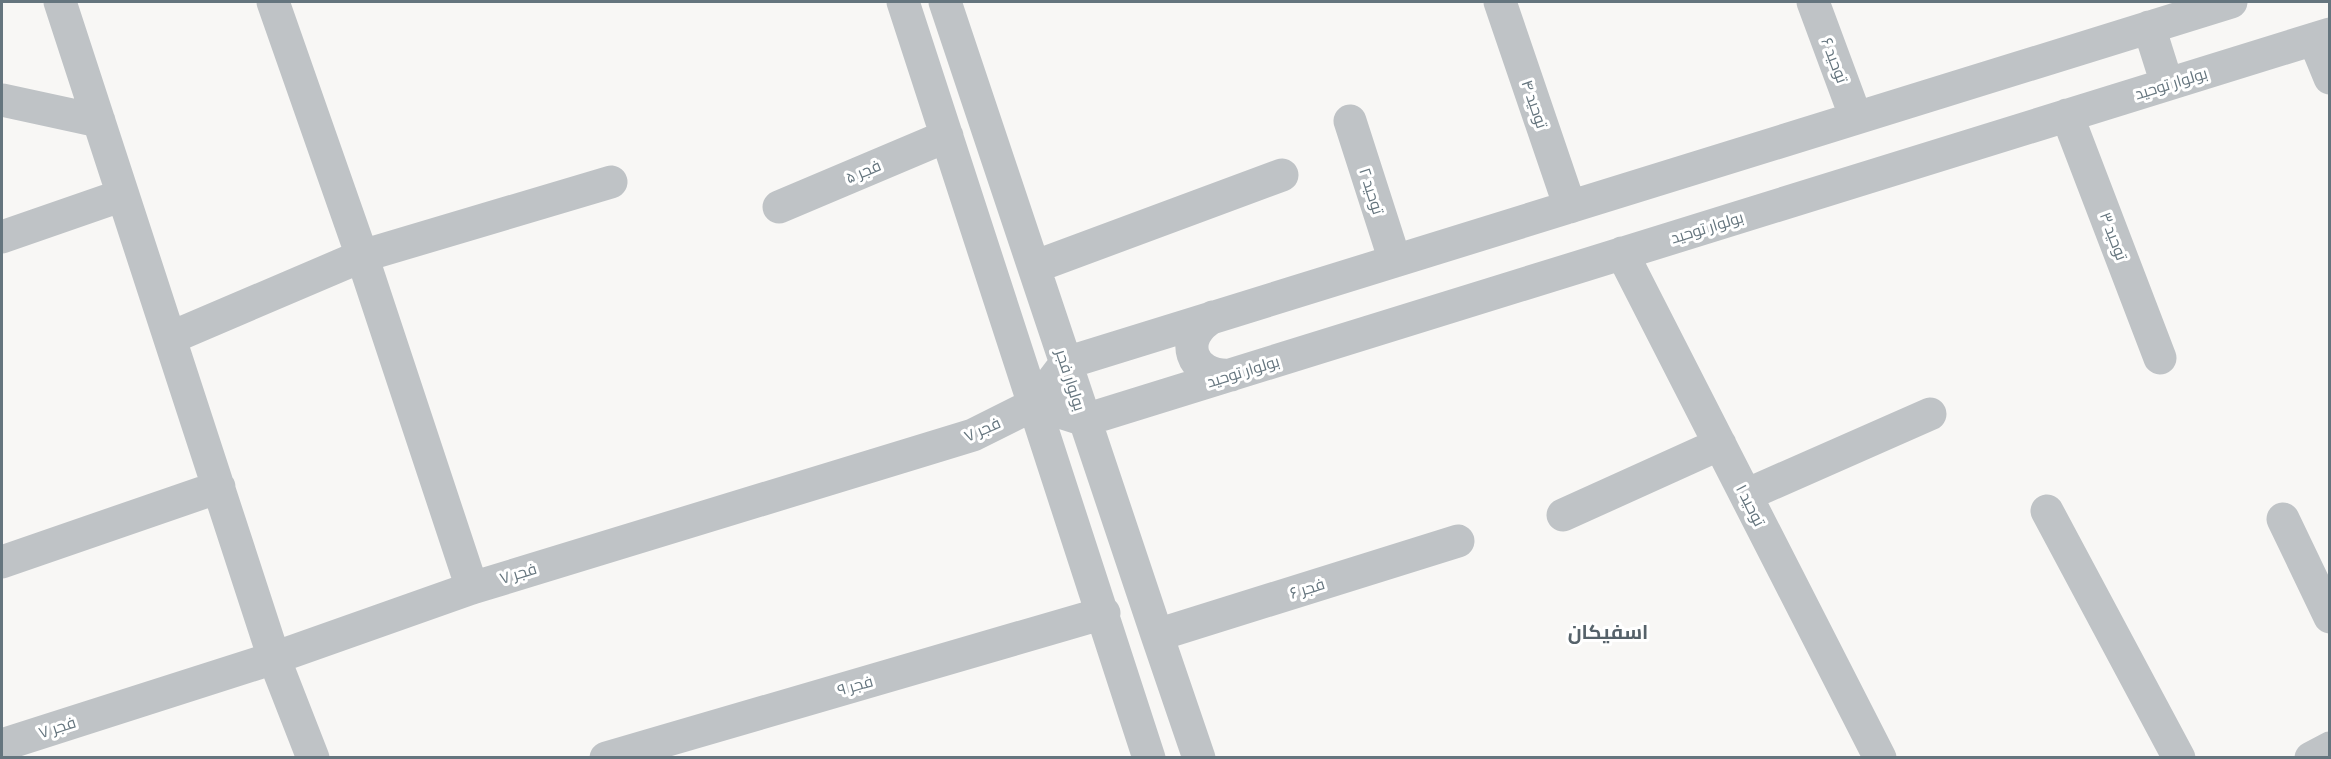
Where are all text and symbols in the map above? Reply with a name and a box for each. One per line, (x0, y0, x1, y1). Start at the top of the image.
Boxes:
street label: توحید ۶ (1817, 34, 1853, 86)
street label: بولوار توحید (2132, 62, 2210, 104)
street label: توحید ۴ (1517, 77, 1553, 132)
street label: فجر ۵ (842, 155, 884, 187)
street label: توحید ۲ (1355, 165, 1389, 218)
street label: بولوار توحید (1668, 206, 1746, 248)
street label: توحید ۳ (2096, 209, 2133, 264)
street label: بولوار فجر (1051, 346, 1090, 413)
street label: بولوار توحید (1204, 350, 1282, 392)
street label: فجر ۷ (961, 412, 1003, 446)
street label: توحید ۱ (1732, 481, 1770, 530)
street label: فجر ۷ (497, 558, 539, 588)
street label: فجر ۶ (1287, 573, 1327, 603)
district label: اسفیکان (1568, 618, 1648, 645)
street label: فجر ۹ (835, 670, 875, 700)
street label: فجر ۷ (36, 712, 78, 742)

